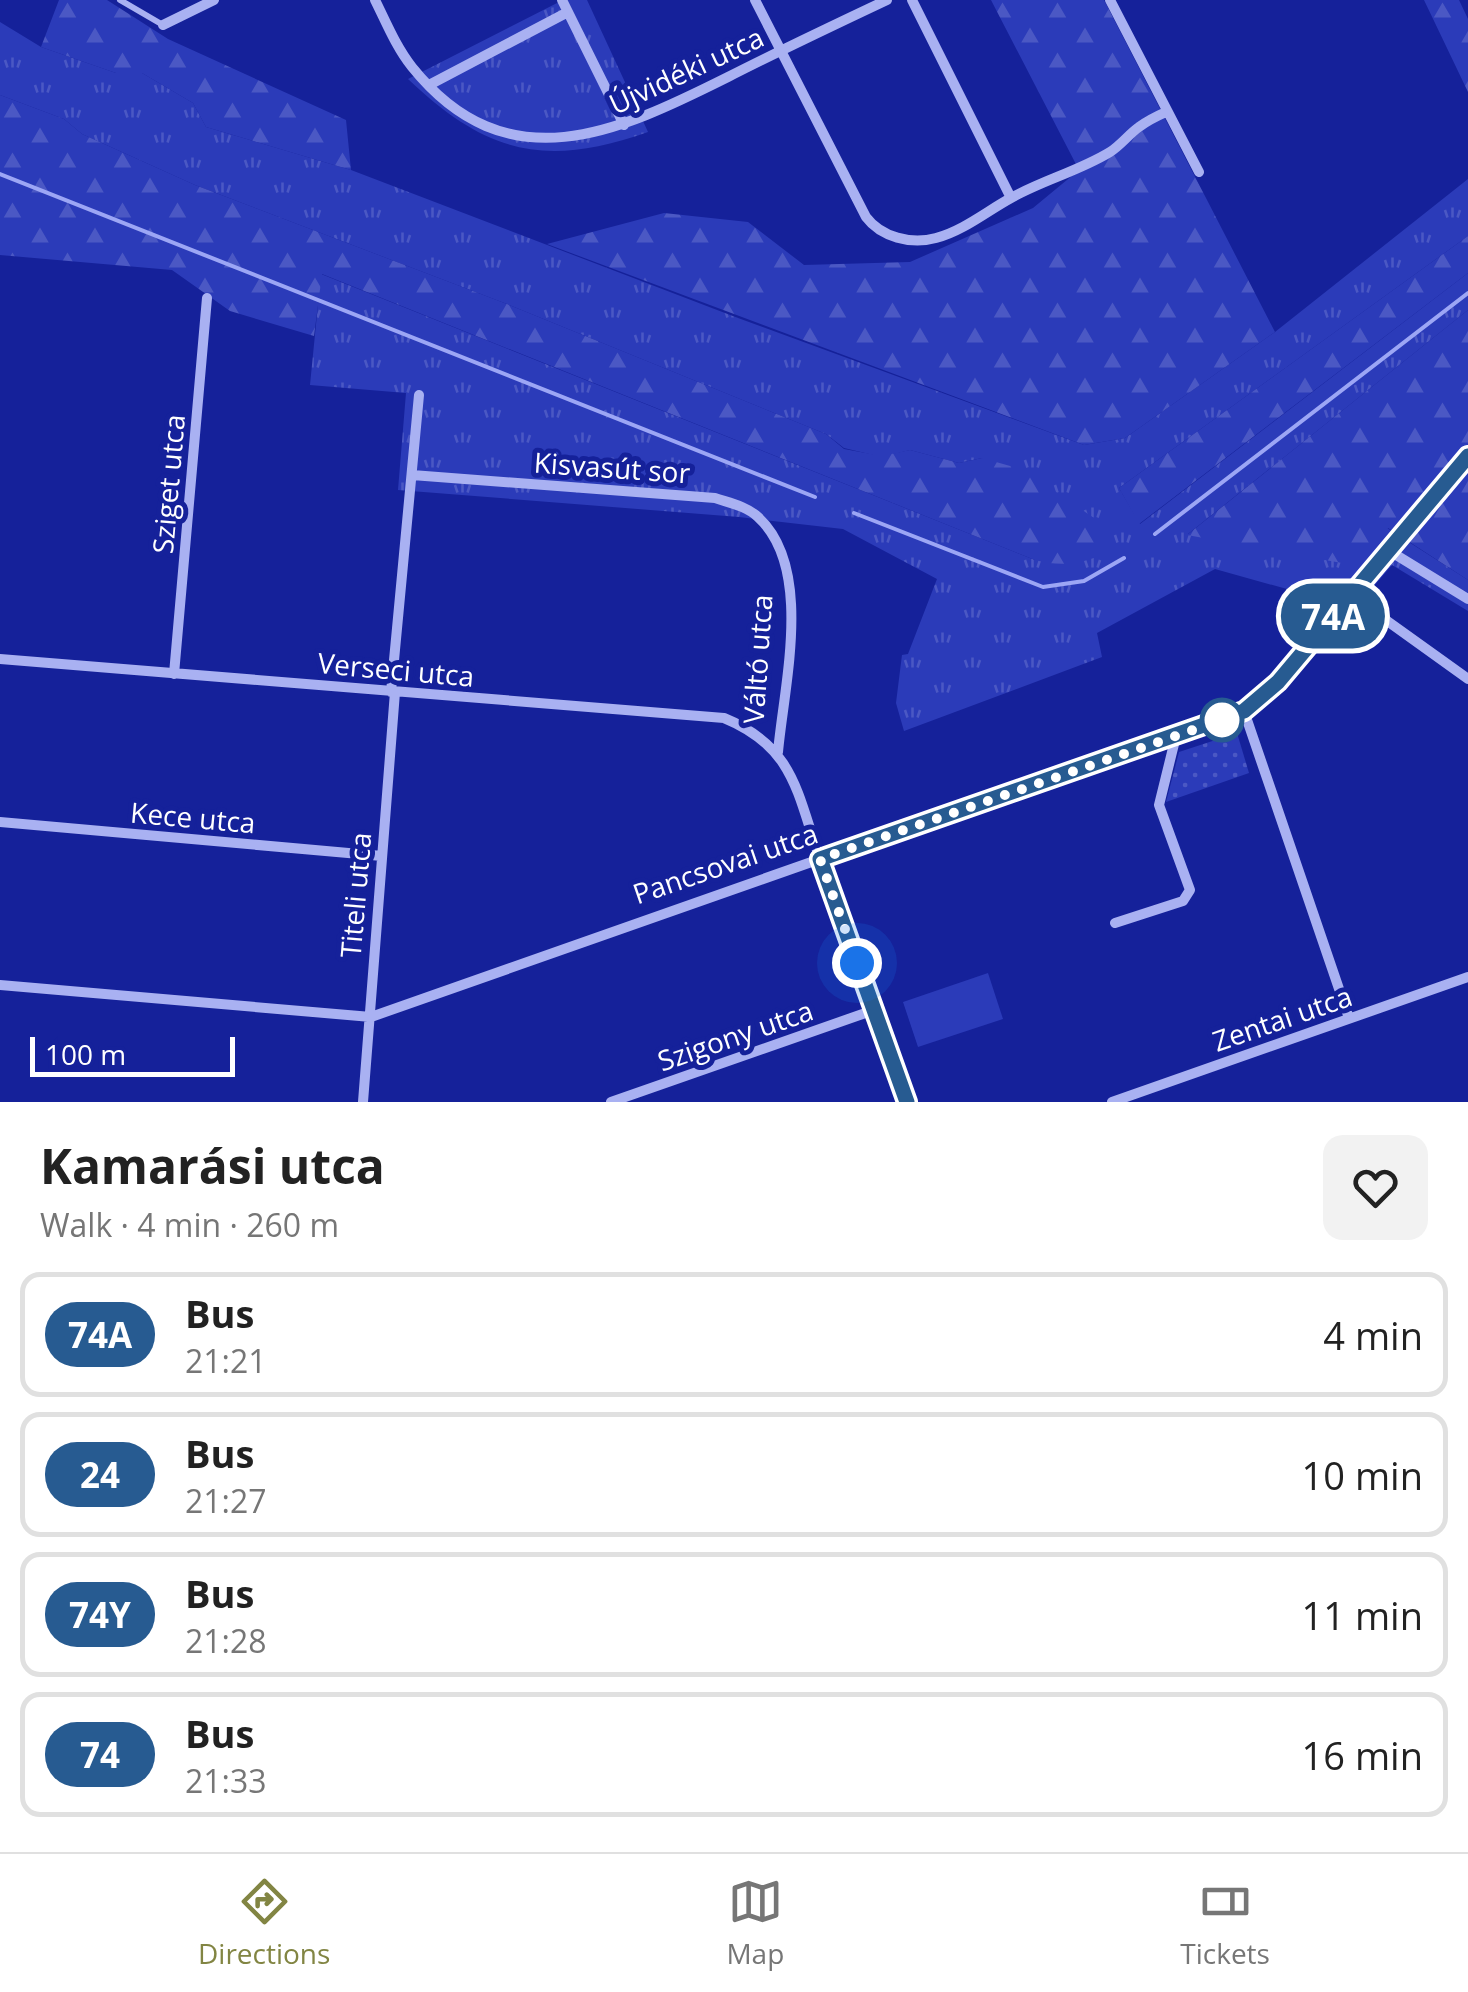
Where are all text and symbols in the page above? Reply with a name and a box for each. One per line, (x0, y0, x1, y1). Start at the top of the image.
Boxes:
street label: Újvidéki utca (602, 18, 770, 122)
street label: Sziget utca (143, 413, 193, 555)
street label: Kisvasút sor (533, 443, 692, 491)
line badge: 74A (1276, 584, 1390, 648)
street label: Váltó utca (734, 593, 780, 725)
text: 74A (1301, 593, 1365, 640)
street label: Verseci utca (316, 643, 476, 695)
unlabelled marker (1201, 699, 1243, 741)
street label: Kece utca (129, 793, 257, 841)
street label: Pancsovai utca (627, 814, 823, 912)
street label: Titeli utca (331, 831, 379, 959)
your location (832, 938, 882, 988)
street label: Zentai utca (1207, 976, 1357, 1060)
street label: Szigony utca (652, 991, 818, 1079)
scale bar (30, 1032, 235, 1076)
text: 100 m (45, 1035, 126, 1073)
text: Kamarási utca (40, 1133, 385, 1198)
button: heart (1323, 1135, 1428, 1240)
text: Walk · 4 min · 260 m (40, 1203, 339, 1246)
text: Bus (185, 1287, 254, 1339)
text: 4 min (1323, 1309, 1423, 1361)
text: 74A (68, 1311, 132, 1358)
text: 21:21 (185, 1339, 267, 1382)
text: Bus (185, 1427, 254, 1479)
text: 10 min (1302, 1449, 1423, 1501)
text: 24 (80, 1451, 120, 1498)
text: 21:27 (185, 1479, 267, 1522)
text: Bus (185, 1567, 254, 1619)
text: 11 min (1302, 1589, 1423, 1641)
text: 74Y (69, 1591, 131, 1638)
text: 21:28 (185, 1619, 267, 1662)
text: Bus (185, 1707, 254, 1759)
text: 16 min (1302, 1729, 1423, 1781)
text: 74 (80, 1731, 120, 1778)
text: 21:33 (185, 1759, 267, 1802)
tab: Directions (198, 1874, 330, 1972)
tab: Map (726, 1874, 784, 1972)
tab: Tickets (1180, 1874, 1270, 1972)

